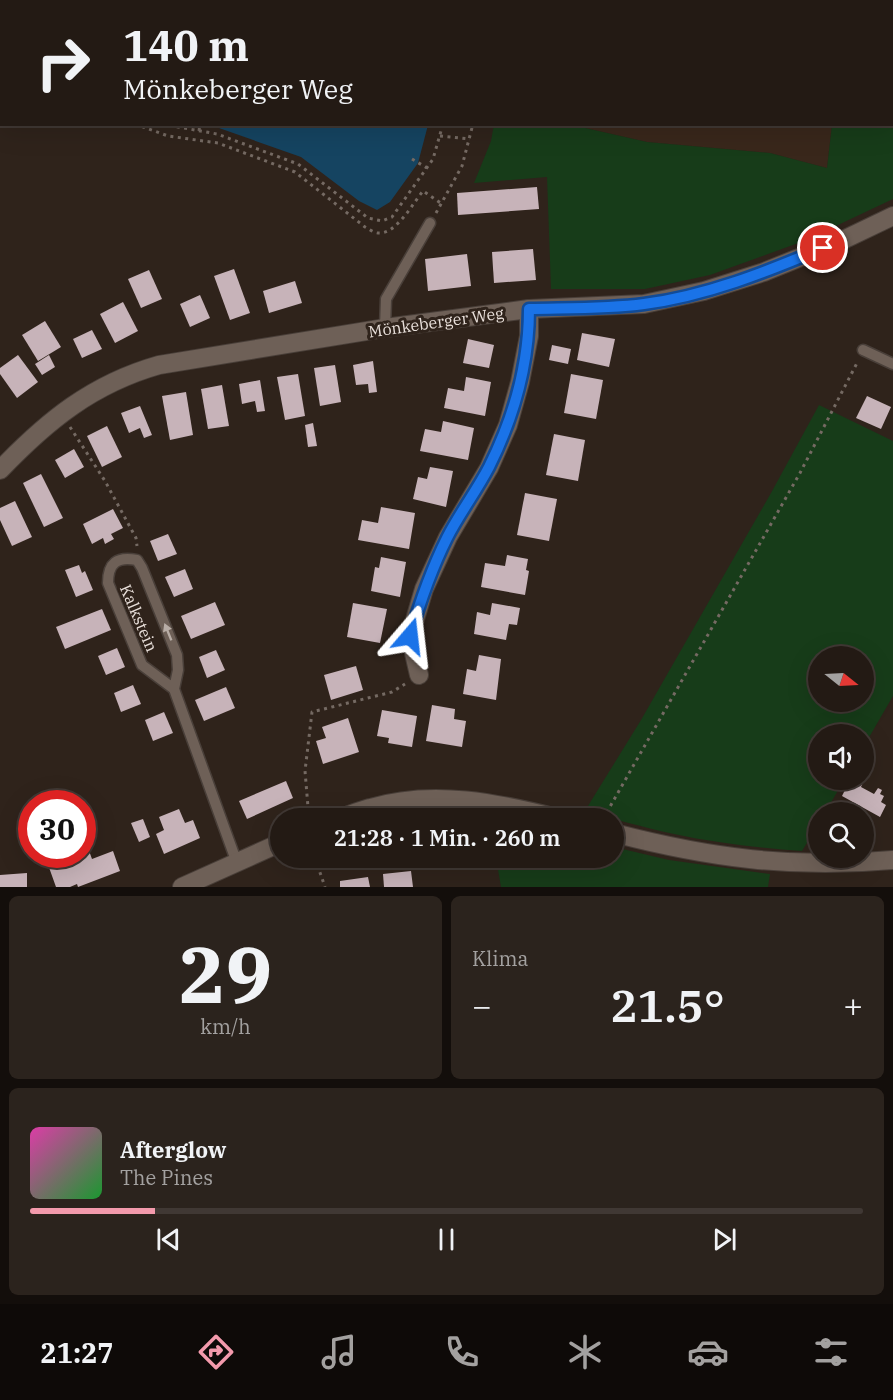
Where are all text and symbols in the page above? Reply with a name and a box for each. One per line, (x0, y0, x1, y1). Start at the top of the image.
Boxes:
text: 140 m (123, 18, 249, 73)
icon: right (24, 24, 102, 102)
text: Mönkeberger Weg (123, 71, 353, 106)
pin (797, 222, 848, 273)
icon: arrive (806, 231, 839, 264)
street label: Mönkeberger Weg (367, 303, 505, 341)
street label: Kalkstein (116, 581, 162, 655)
position arrow (378, 604, 442, 668)
one-way arrow (163, 623, 173, 641)
north arrow (808, 646, 874, 712)
map controls (808, 646, 874, 868)
button: sound (808, 724, 874, 790)
speed limit sign: 30 (18, 790, 96, 868)
button: search (808, 802, 874, 868)
text: 21:28 · 1 Min. · 260 m (334, 823, 560, 852)
text: 29 (179, 923, 272, 1024)
text: Klima (472, 945, 528, 972)
text: 21.5° (610, 976, 725, 1034)
text: − (472, 984, 492, 1027)
text: + (843, 984, 863, 1027)
text: km/h (200, 1013, 251, 1040)
text: Afterglow (120, 1135, 227, 1164)
text: The Pines (120, 1164, 213, 1191)
icon: previous (152, 1223, 185, 1256)
icon: pause (430, 1223, 463, 1256)
icon: next (708, 1223, 741, 1256)
icon: directions (195, 1331, 237, 1373)
icon: music (318, 1331, 360, 1373)
icon: phone (441, 1331, 483, 1373)
icon: climate (564, 1331, 606, 1373)
icon: car (687, 1331, 729, 1373)
icon: filters (810, 1331, 852, 1373)
text: 21:27 (41, 1335, 114, 1370)

